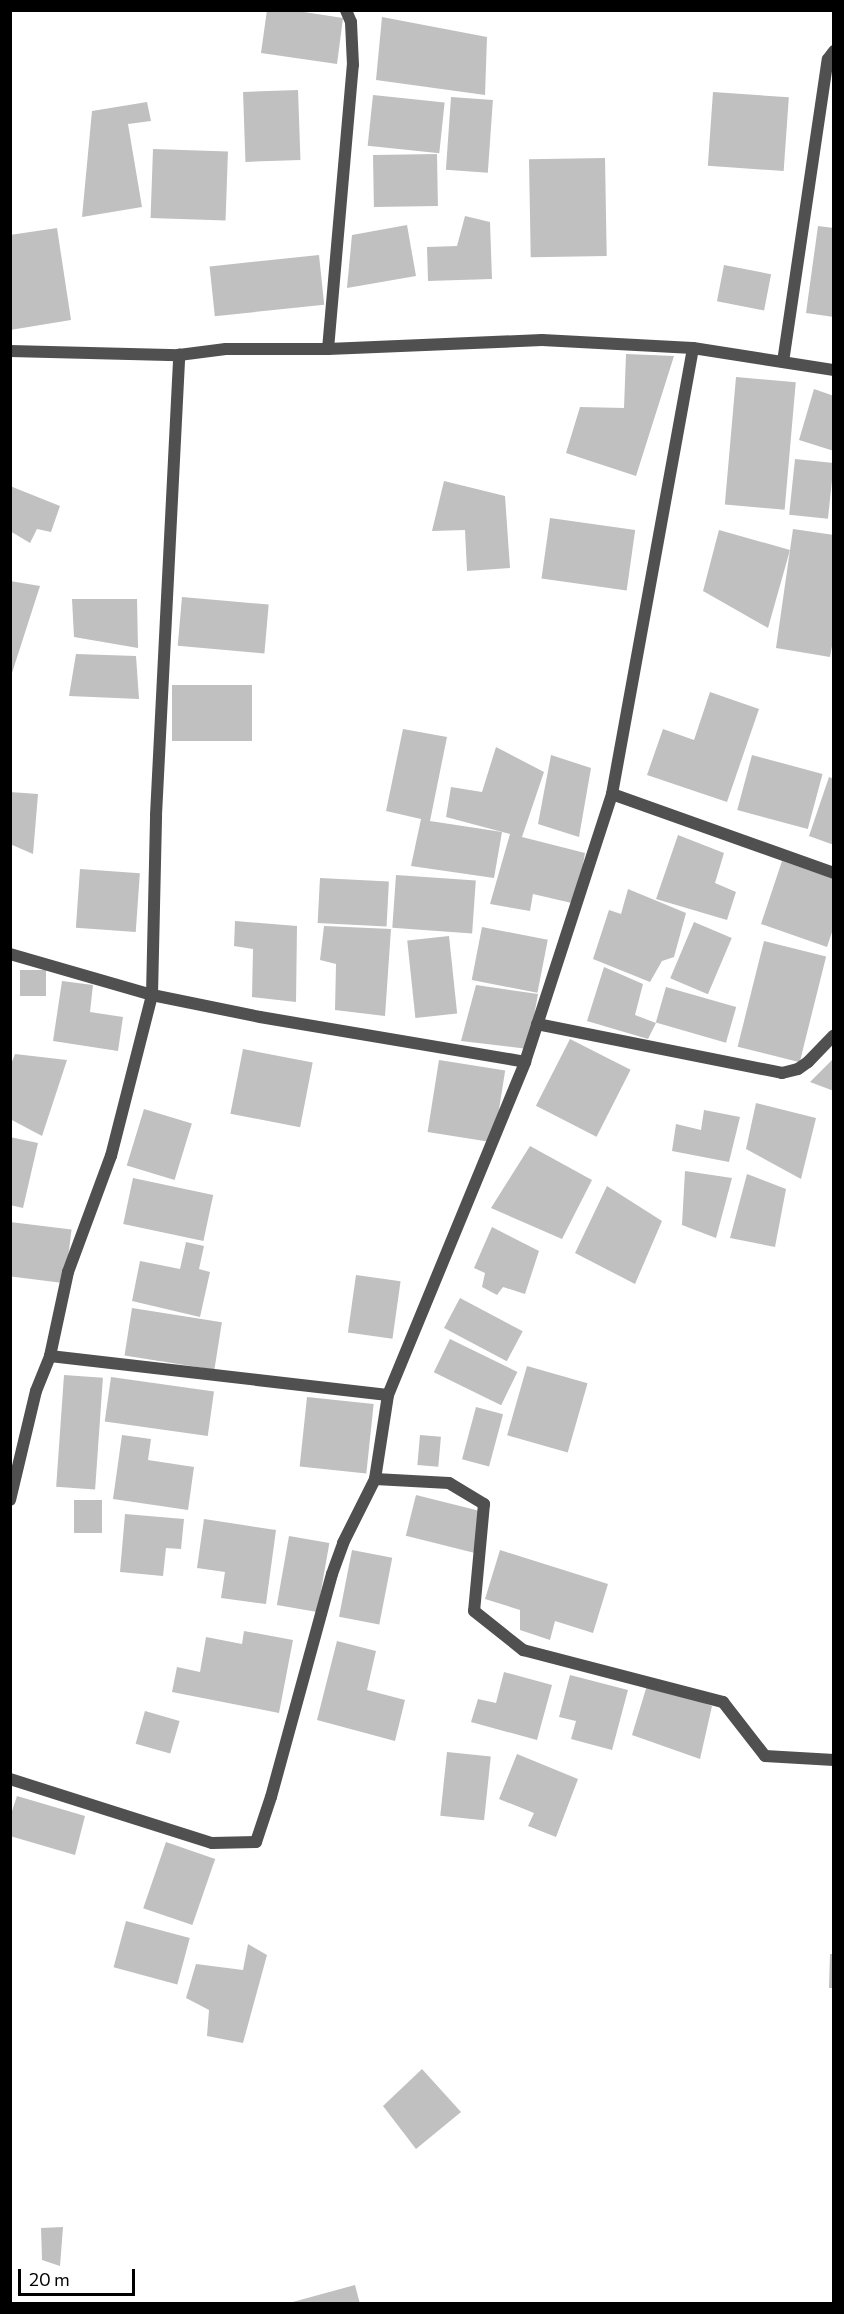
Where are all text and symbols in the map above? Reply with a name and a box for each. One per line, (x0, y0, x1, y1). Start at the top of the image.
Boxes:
scale bar (21, 2257, 138, 2295)
text: 20 m (29, 2268, 70, 2290)

